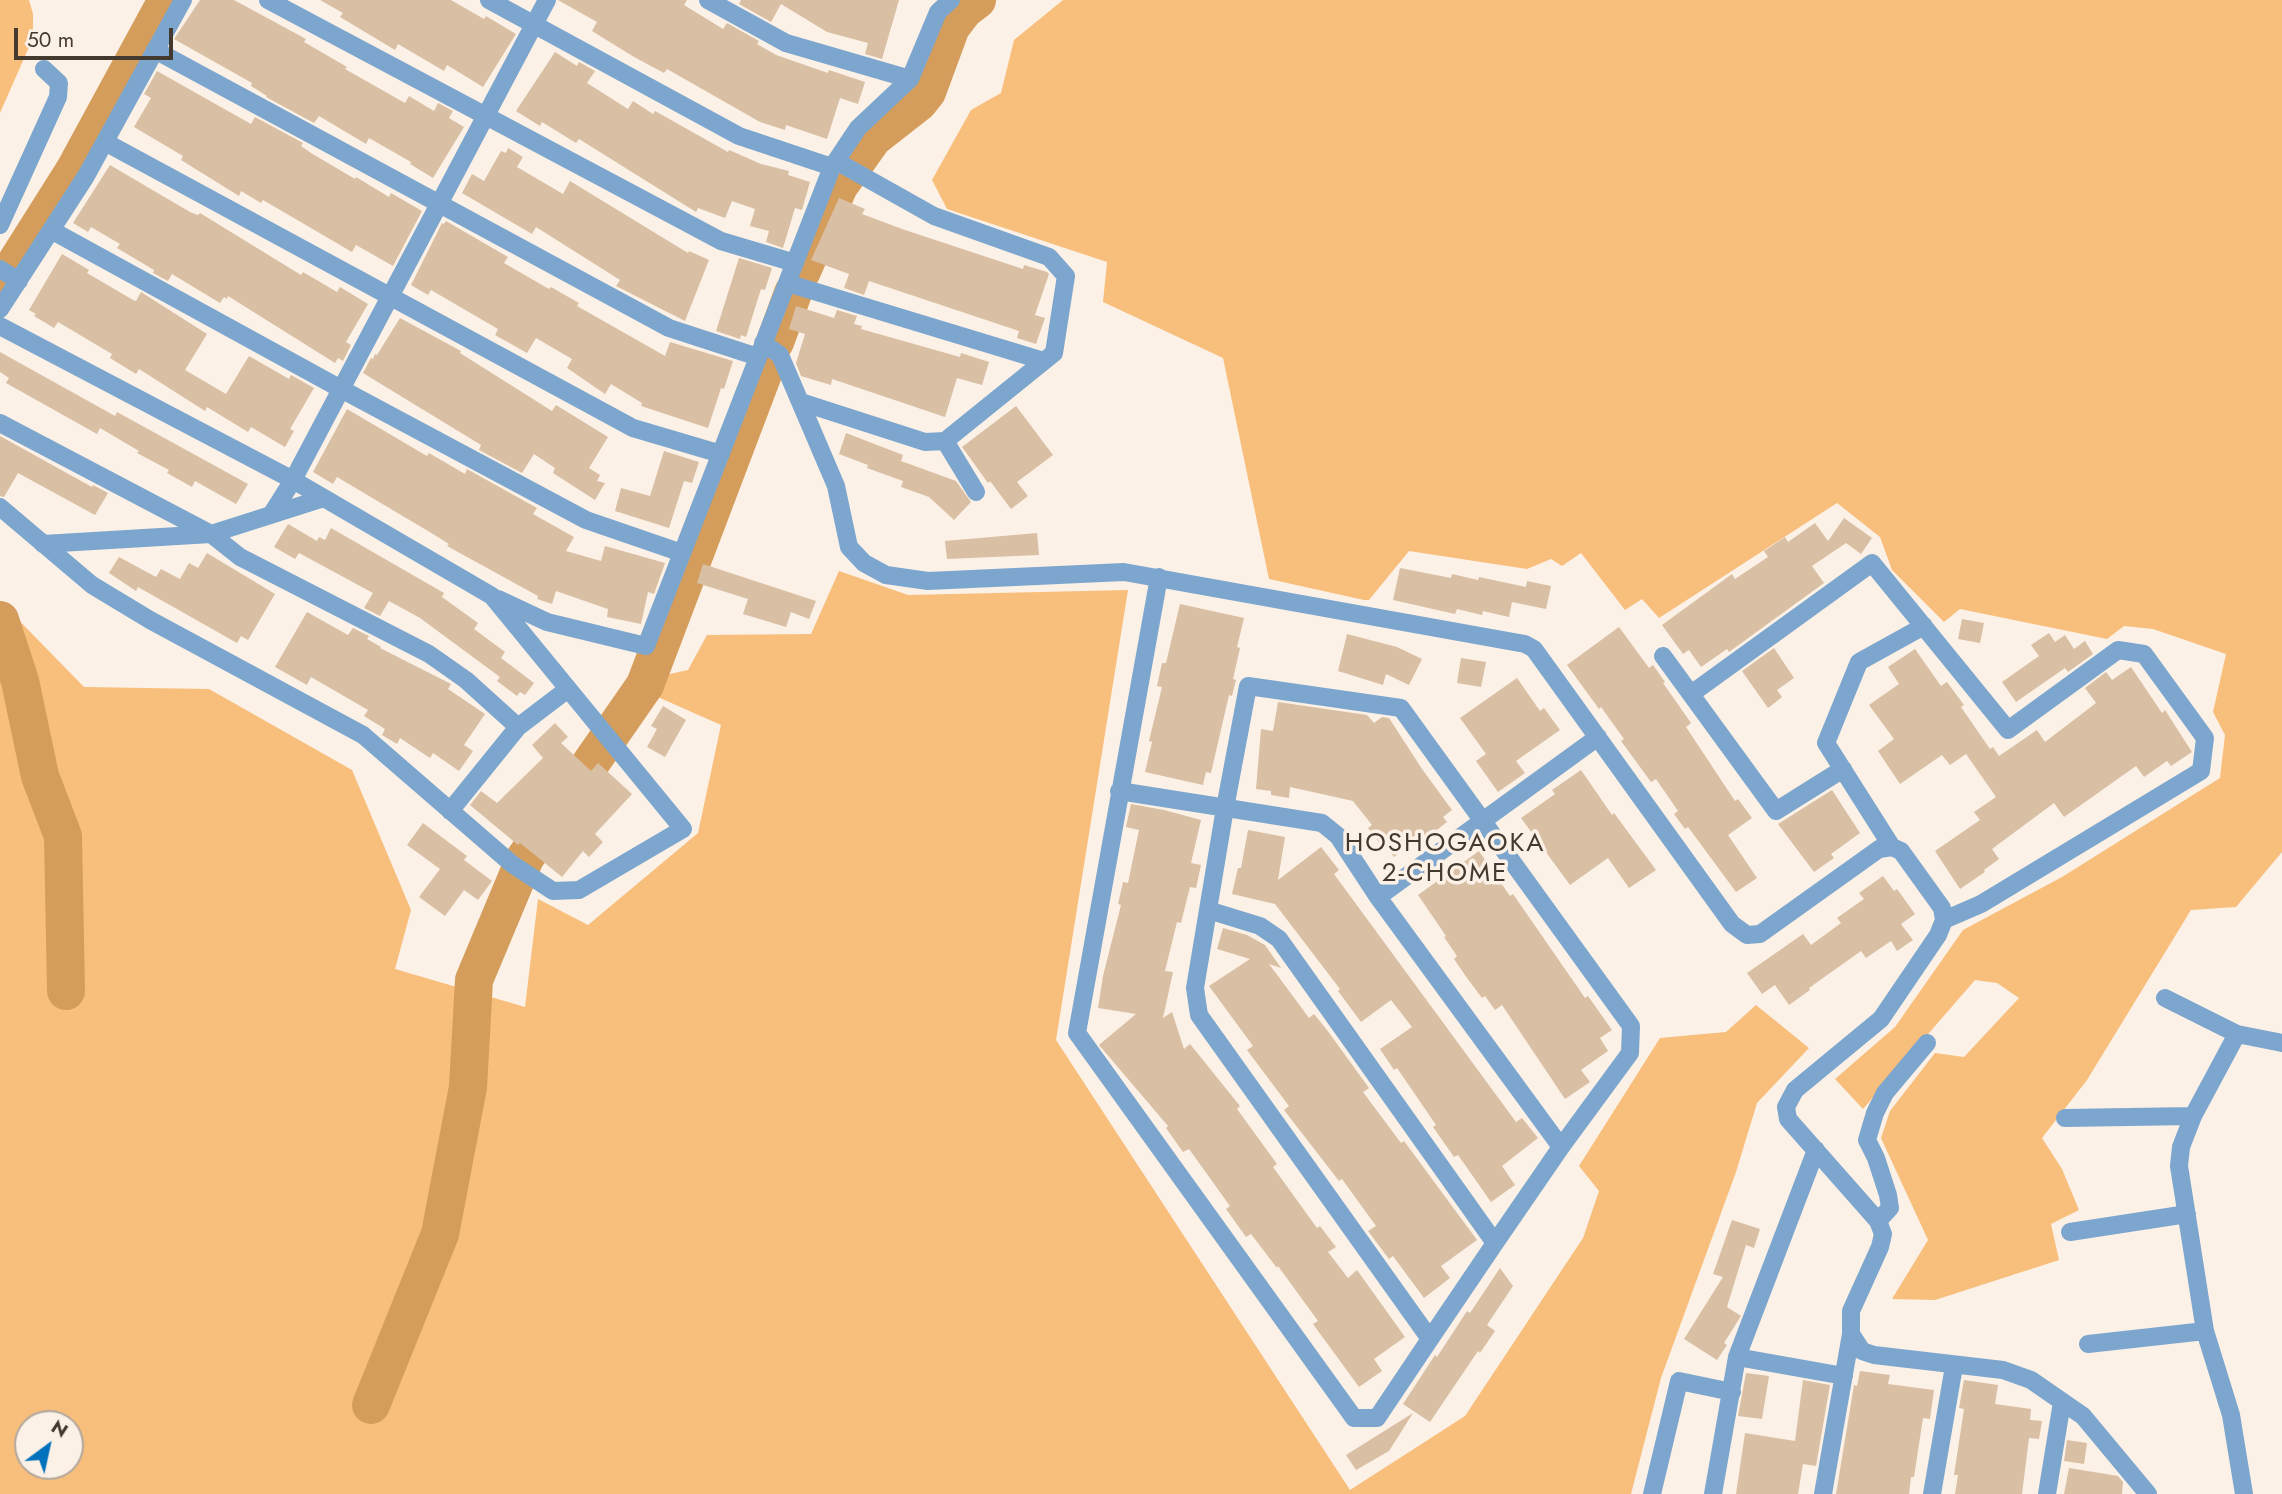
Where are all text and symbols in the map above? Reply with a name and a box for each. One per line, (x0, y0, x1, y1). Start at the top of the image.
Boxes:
scale bar (18, 14, 177, 58)
text: 50 m (27, 25, 74, 55)
district label: HOSHOGAOKA 2-CHOME (1346, 829, 1544, 890)
north arrow (14, 1410, 84, 1480)
text: N (46, 1413, 73, 1444)

